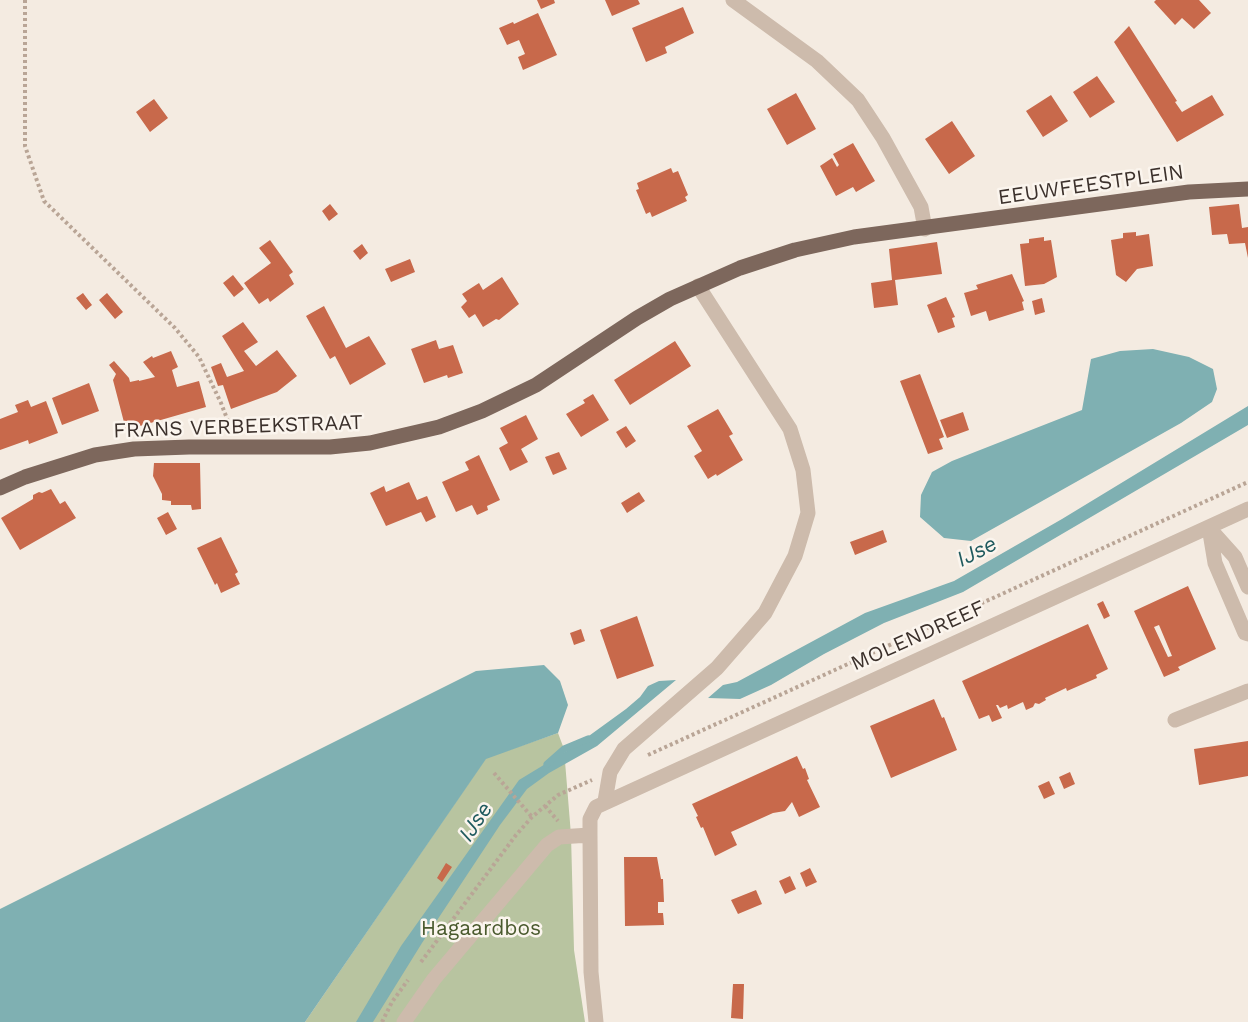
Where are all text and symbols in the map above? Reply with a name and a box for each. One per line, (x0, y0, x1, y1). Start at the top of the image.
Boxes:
street label: EEUWFEESTPLEIN (996, 159, 1186, 211)
street label: FRANS VERBEEKSTRAAT (113, 410, 363, 444)
water label: IJse (952, 531, 1002, 573)
street label: MOLENDREEF (847, 595, 989, 677)
water label: IJse (453, 797, 499, 847)
park label: Hagaardbos (421, 916, 541, 942)

